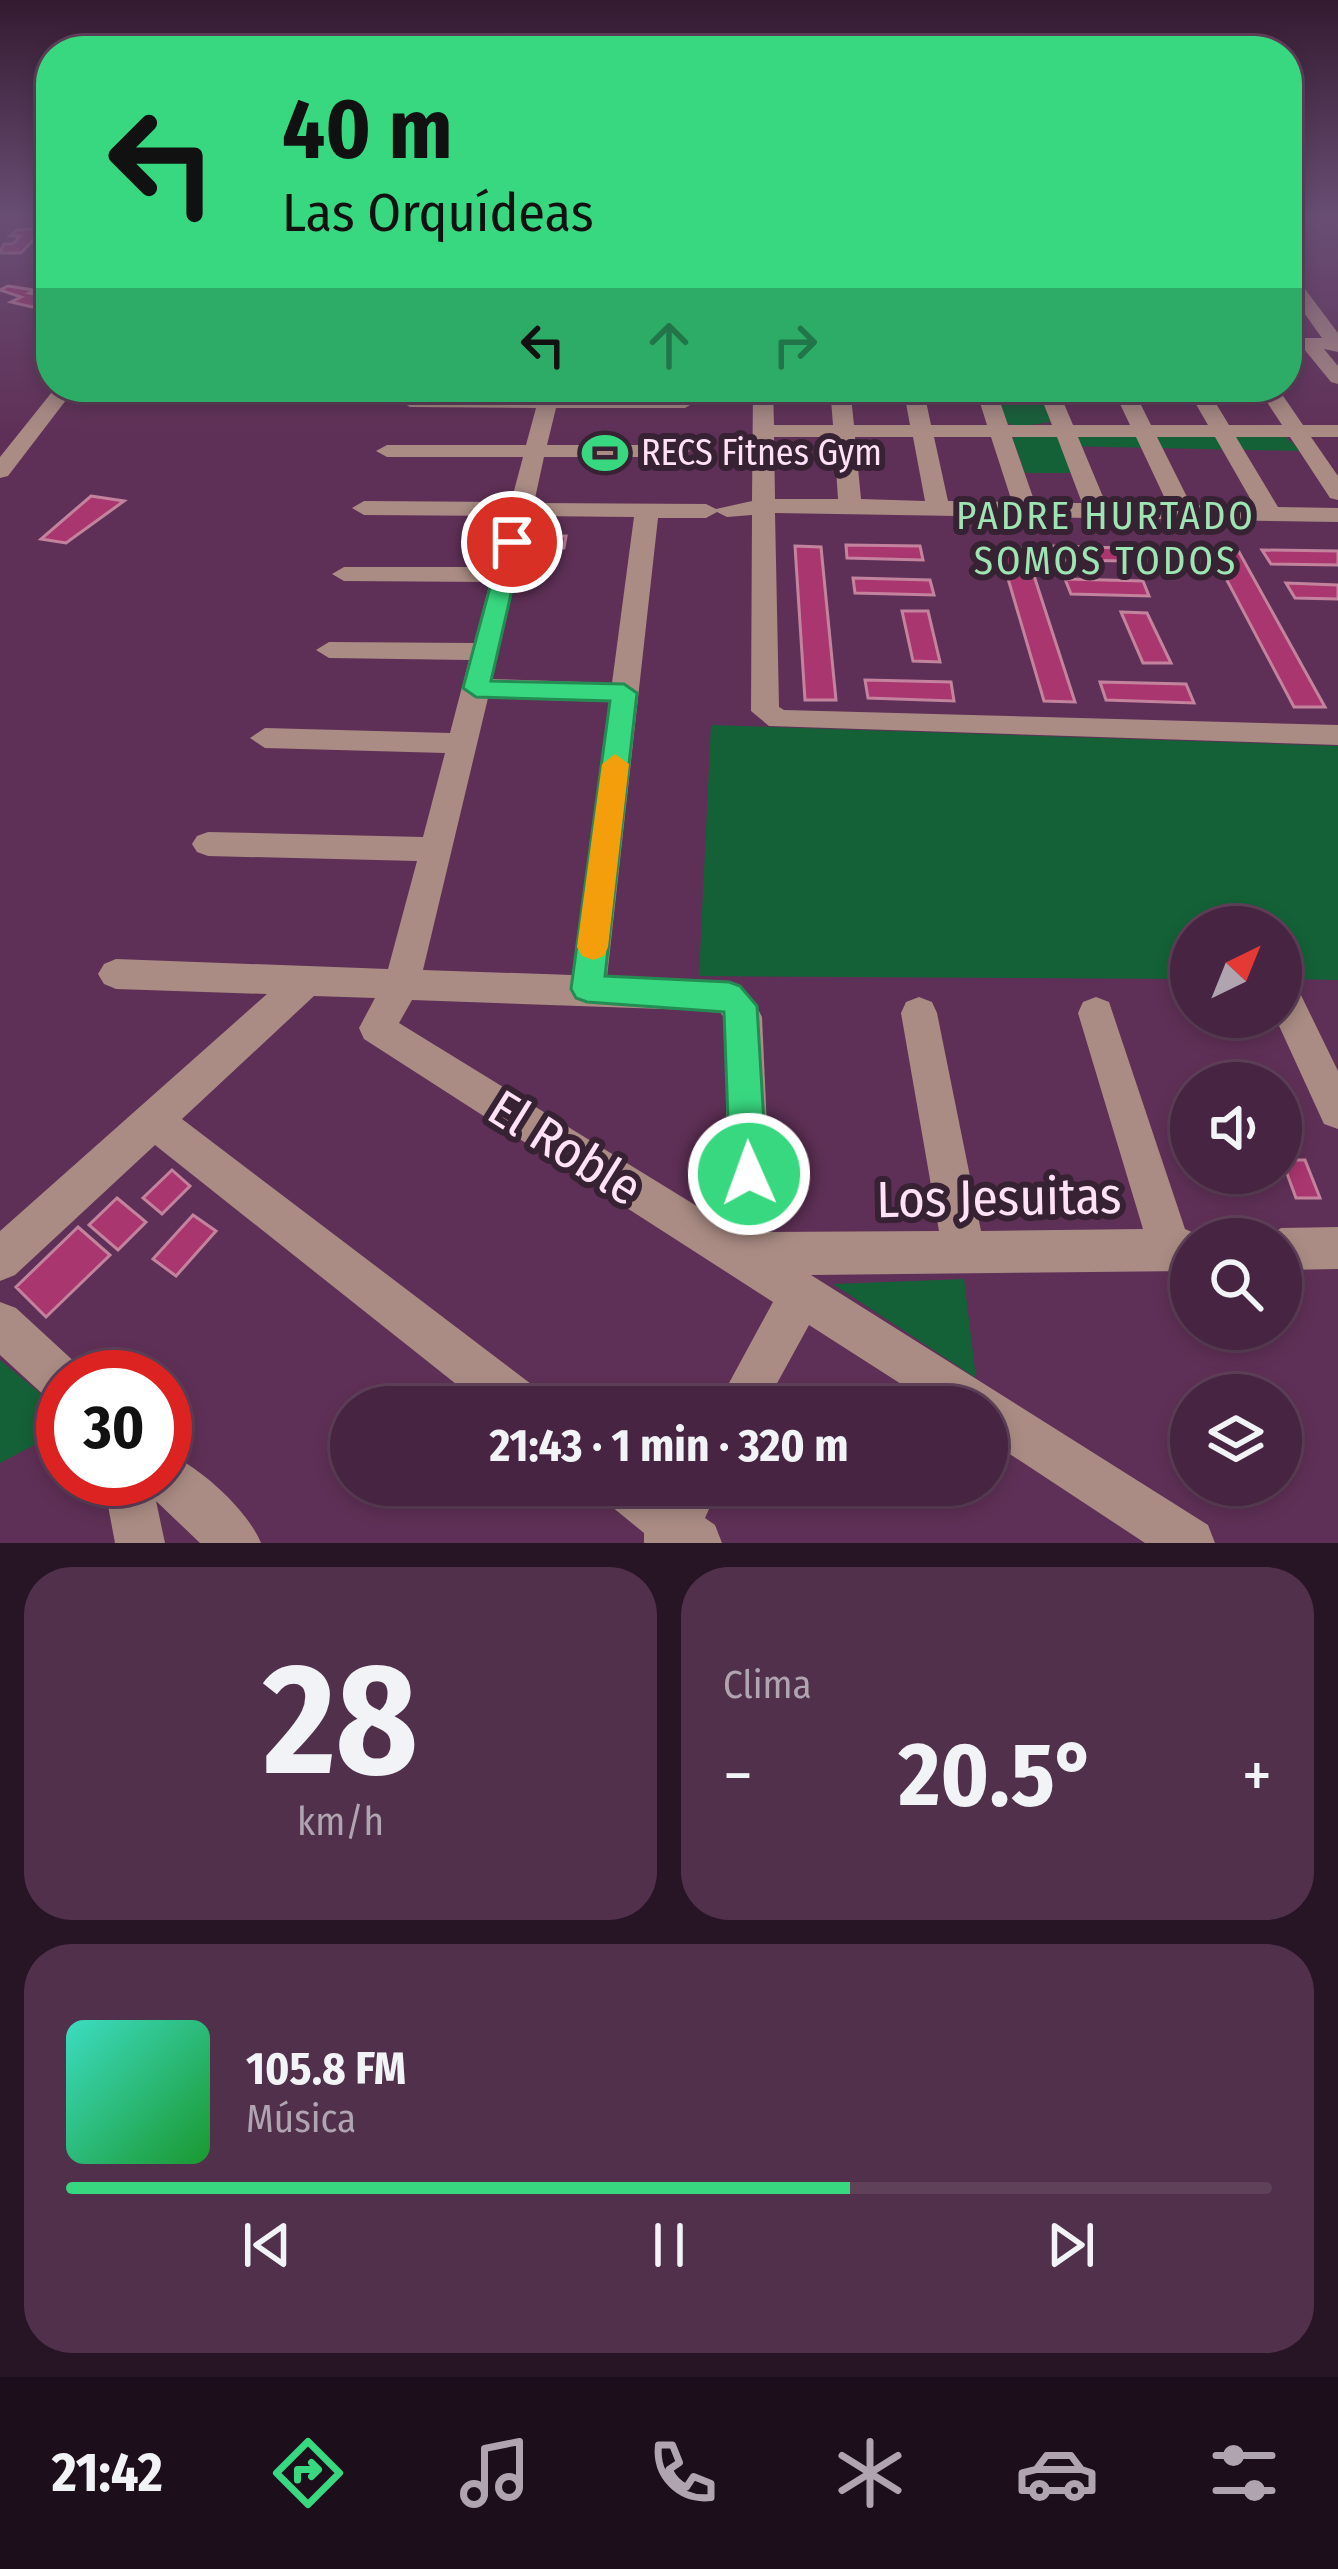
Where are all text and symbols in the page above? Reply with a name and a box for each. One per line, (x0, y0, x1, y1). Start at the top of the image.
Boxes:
text: 40 m (282, 79, 453, 180)
icon: left (84, 84, 240, 240)
text: Las Orquídeas (282, 181, 594, 245)
icon: left (510, 312, 576, 378)
icon: ahead (636, 312, 702, 378)
icon: right (762, 312, 828, 378)
sports icon: RECS Fitnes Gym (580, 428, 630, 478)
place label: RECS Fitnes Gym (641, 431, 882, 475)
pin (461, 491, 563, 593)
district label: PADRE HURTADO SOMOS TODOS (956, 493, 1256, 584)
icon: arrive (479, 509, 545, 575)
north arrow (1170, 906, 1302, 1038)
map controls (1170, 906, 1302, 1506)
button: sound (1170, 1062, 1302, 1194)
street label: El Roble (477, 1077, 653, 1219)
position arrow (686, 1111, 812, 1237)
street label: Los Jesuitas (876, 1165, 1122, 1231)
button: search (1170, 1218, 1302, 1350)
speed limit sign: 30 (36, 1350, 192, 1506)
button: layers (1170, 1374, 1302, 1506)
text: 21:43 · 1 min · 320 m (489, 1419, 849, 1473)
text: 28 (263, 1627, 418, 1814)
text: Clima (723, 1662, 812, 1708)
text: 20.5° (899, 1721, 1096, 1829)
text: − (723, 1736, 753, 1815)
text: + (1242, 1736, 1272, 1815)
text: km/h (297, 1799, 384, 1845)
text: 105.8 FM (246, 2042, 406, 2096)
text: Música (246, 2096, 356, 2142)
icon: previous (234, 2212, 300, 2278)
icon: pause (636, 2212, 702, 2278)
icon: next (1038, 2212, 1104, 2278)
icon: directions (266, 2431, 350, 2515)
icon: music (453, 2431, 537, 2515)
icon: phone (641, 2431, 725, 2515)
icon: climate (828, 2431, 912, 2515)
icon: car (1015, 2431, 1099, 2515)
icon: filters (1202, 2431, 1286, 2515)
text: 21:42 (52, 2441, 163, 2505)

